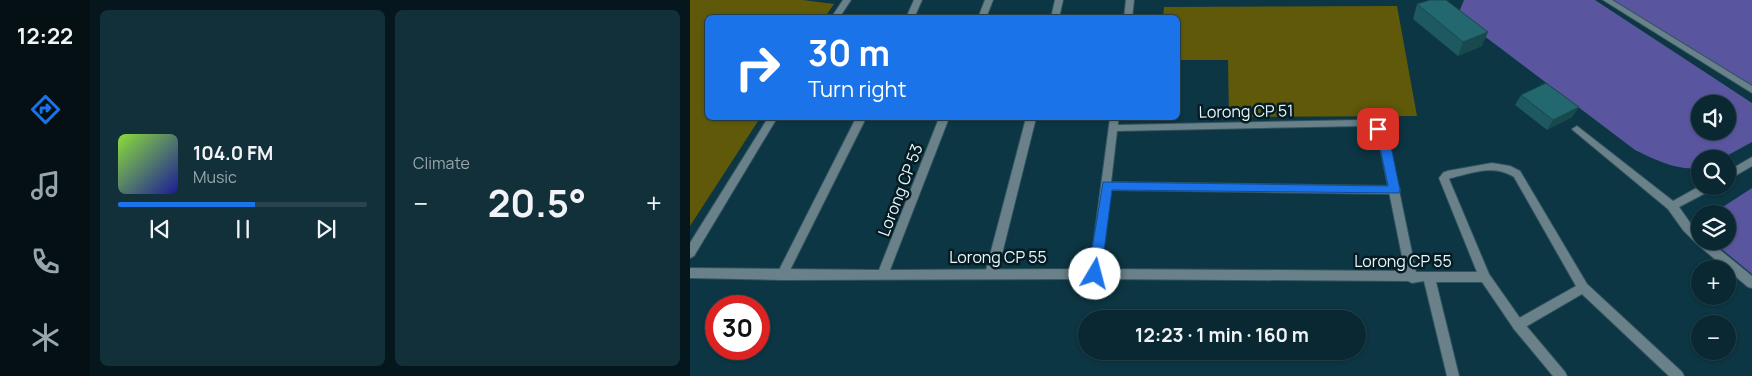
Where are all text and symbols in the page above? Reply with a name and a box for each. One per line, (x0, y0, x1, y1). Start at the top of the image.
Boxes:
text: 12:22 (17, 21, 73, 51)
text: 30 m (808, 29, 890, 77)
icon: right (725, 35, 790, 100)
text: Turn right (808, 74, 906, 104)
icon: directions (28, 92, 63, 127)
map controls (1691, 95, 1736, 360)
button: sound (1691, 95, 1736, 140)
street label: Lorong CP 51 (1198, 99, 1294, 123)
pin (1357, 108, 1399, 150)
icon: arrive (1364, 115, 1392, 143)
text: 104.0 FM (193, 140, 273, 166)
street label: Lorong CP 53 (872, 141, 928, 239)
button: search (1691, 150, 1736, 195)
text: Climate (413, 152, 470, 174)
text: Music (193, 166, 237, 188)
icon: music (28, 168, 63, 203)
text: 20.5° (488, 176, 586, 228)
text: − (413, 184, 428, 222)
text: + (646, 184, 662, 222)
button: layers (1691, 205, 1736, 250)
icon: previous (146, 215, 174, 243)
icon: pause (229, 215, 257, 243)
icon: next (312, 215, 340, 243)
icon: phone (28, 244, 63, 279)
street label: Lorong CP 55 (949, 246, 1047, 268)
position arrow (1068, 247, 1120, 299)
street label: Lorong CP 55 (1354, 250, 1452, 272)
button: + (1691, 260, 1736, 305)
speed limit sign: 30 (705, 295, 770, 360)
button: − (1691, 315, 1736, 360)
icon: climate (28, 320, 63, 355)
text: 12:23 · 1 min · 160 m (1135, 322, 1309, 348)

